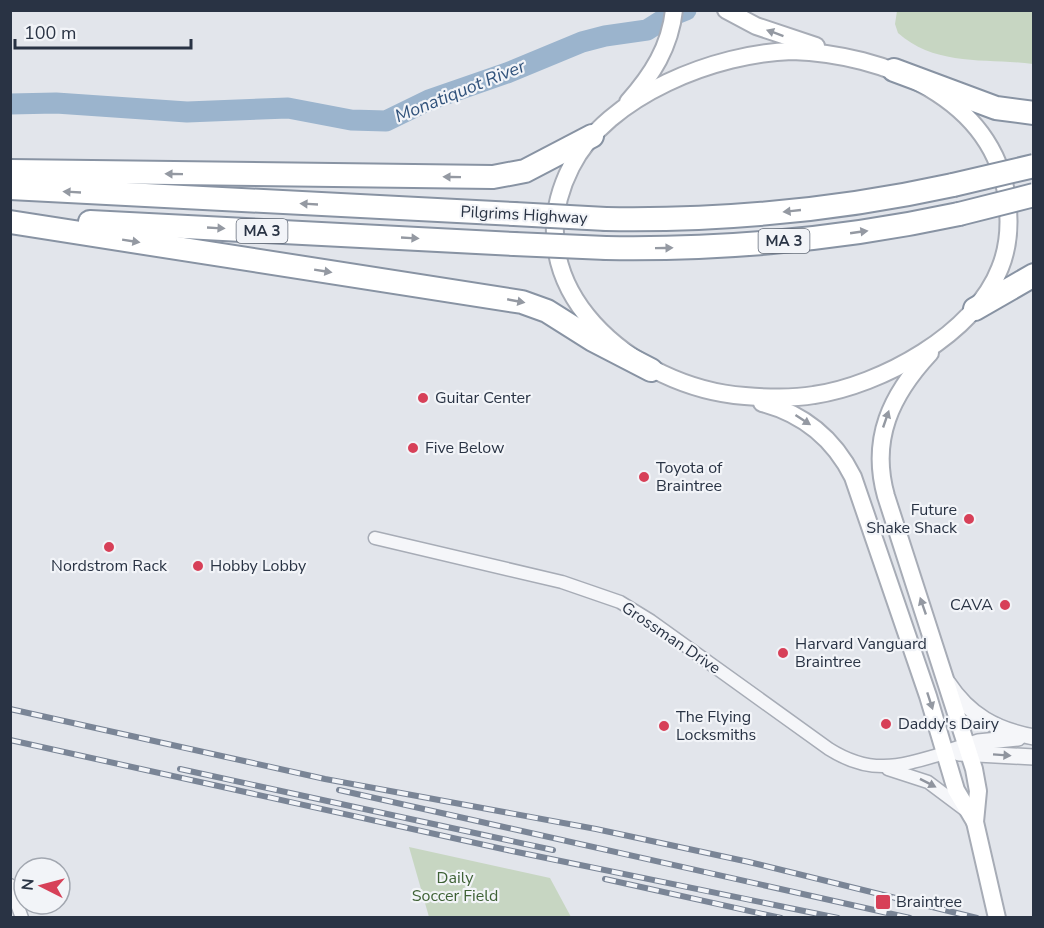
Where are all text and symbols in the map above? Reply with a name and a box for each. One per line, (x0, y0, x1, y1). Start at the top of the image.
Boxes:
scale bar (15, 12, 190, 50)
text: 100 m (24, 21, 76, 45)
one-way arrow (766, 27, 784, 37)
water label: Monatiquot River (391, 54, 529, 128)
one-way arrow (164, 169, 183, 179)
one-way arrow (443, 172, 462, 182)
one-way arrow (63, 187, 82, 196)
one-way arrow (299, 199, 318, 208)
street label: Pilgrims Highway (460, 201, 589, 229)
one-way arrow (782, 207, 801, 216)
road number: MA 3 (236, 219, 288, 243)
one-way arrow (206, 224, 225, 233)
one-way arrow (849, 228, 868, 237)
road number: MA 3 (758, 229, 810, 253)
one-way arrow (401, 234, 420, 243)
one-way arrow (121, 237, 140, 246)
one-way arrow (655, 243, 674, 253)
one-way arrow (314, 267, 333, 276)
one-way arrow (507, 297, 526, 306)
place label: Guitar Center (435, 387, 531, 409)
marker: Guitar Center (416, 391, 430, 405)
one-way arrow (882, 410, 891, 428)
one-way arrow (795, 415, 812, 426)
place label: Five Below (425, 437, 505, 459)
marker: Five Below (406, 441, 420, 455)
place label: Toyota of Braintree (656, 457, 723, 497)
marker: Toyota of Braintree (637, 470, 651, 484)
place label: Future Shake Shack (866, 499, 958, 539)
marker: Future Shake Shack (962, 512, 976, 526)
marker: Nordstrom Rack (102, 540, 116, 554)
place label: Nordstrom Rack (51, 555, 168, 577)
place label: Hobby Lobby (210, 555, 307, 577)
marker: Hobby Lobby (191, 559, 205, 573)
place label: CAVA (950, 594, 993, 616)
street label: Grossman Drive (617, 597, 725, 679)
one-way arrow (917, 597, 927, 615)
marker: CAVA (998, 598, 1012, 612)
place label: Harvard Vanguard Braintree (795, 633, 927, 673)
marker: Harvard Vanguard Braintree (776, 646, 790, 660)
one-way arrow (925, 692, 935, 710)
place label: The Flying Locksmiths (676, 706, 756, 746)
place label: Daddy's Dairy (898, 713, 1000, 735)
marker: Daddy's Dairy (879, 717, 893, 731)
marker: The Flying Locksmiths (657, 719, 671, 733)
one-way arrow (992, 750, 1011, 759)
one-way arrow (920, 778, 937, 788)
north arrow (12, 856, 72, 916)
park label: Daily Soccer Field (412, 867, 498, 907)
text: N (17, 877, 40, 892)
place label: Braintree (896, 891, 962, 913)
marker: Braintree (874, 893, 892, 911)

